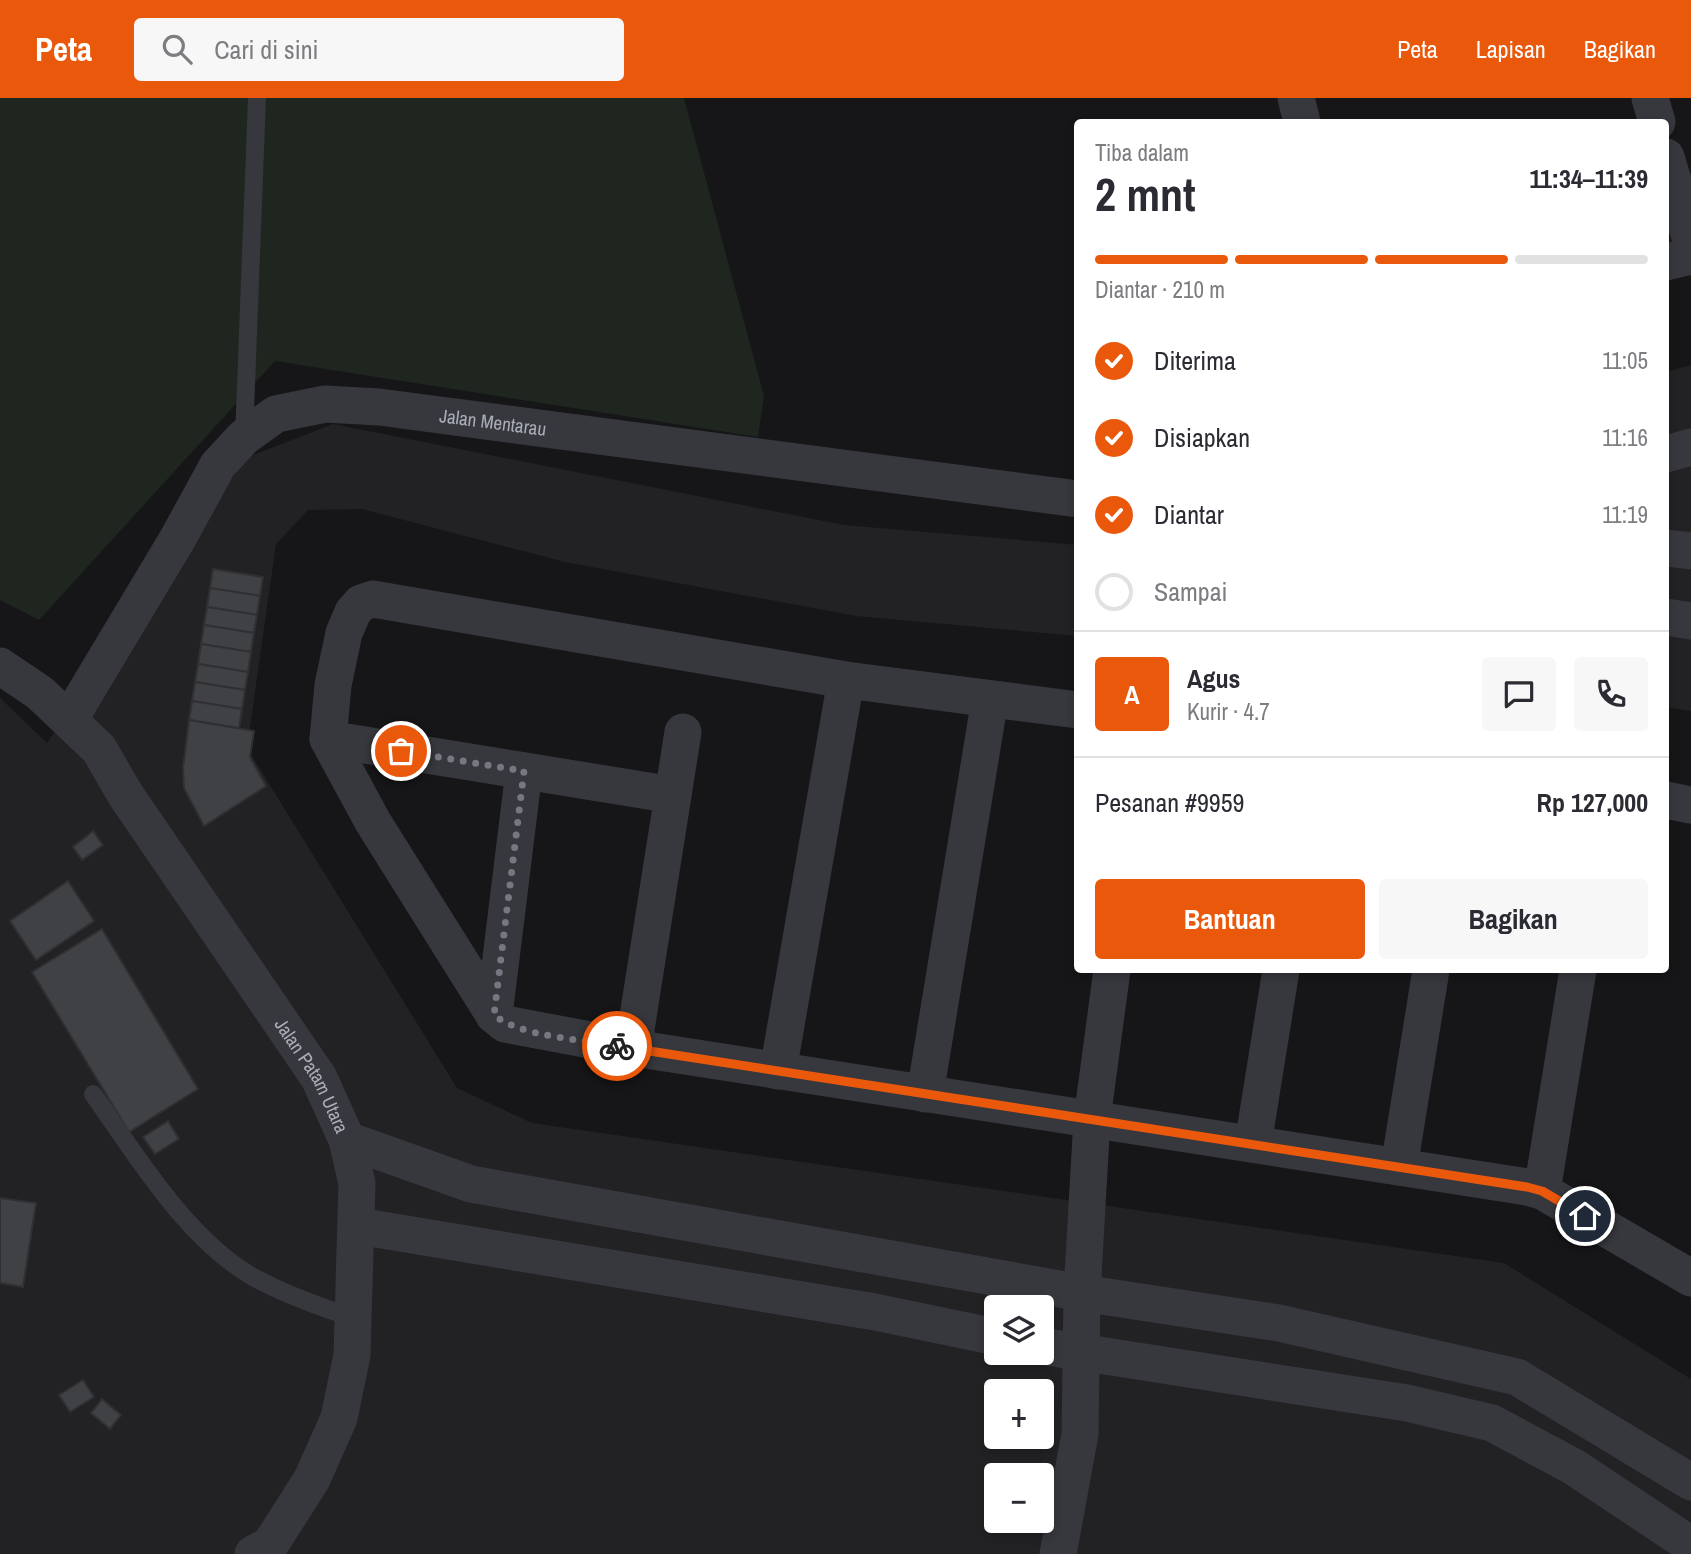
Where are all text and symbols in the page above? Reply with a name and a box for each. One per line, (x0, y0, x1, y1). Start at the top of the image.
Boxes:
search box (134, 18, 624, 81)
text: Peta (35, 27, 92, 71)
icon: search (158, 30, 196, 68)
text: Cari di sini (214, 32, 318, 67)
text: Peta (1397, 33, 1438, 65)
text: Lapisan (1476, 33, 1546, 65)
text: Bagikan (1584, 33, 1656, 65)
text: Tiba dalam (1095, 137, 1189, 168)
text: 11:34–11:39 (1529, 161, 1648, 196)
text: 2 mnt (1095, 163, 1196, 225)
text: Diantar · 210 m (1095, 274, 1225, 305)
icon: check (1095, 342, 1133, 380)
text: Diterima (1154, 343, 1236, 378)
text: 11:05 (1602, 345, 1648, 376)
street label: Jalan Mentarau (438, 402, 548, 442)
icon: check (1095, 419, 1133, 457)
text: Disiapkan (1154, 420, 1250, 455)
text: 11:16 (1602, 422, 1648, 453)
icon: check (1095, 496, 1133, 534)
text: Diantar (1154, 497, 1224, 532)
text: 11:19 (1602, 499, 1648, 530)
text: Sampai (1154, 574, 1227, 609)
button: chat (1482, 657, 1556, 731)
button: phone (1574, 657, 1648, 731)
text: Agus (1187, 661, 1240, 696)
text: A (1124, 677, 1140, 712)
text: Kurir · 4.7 (1187, 696, 1270, 727)
pin (371, 721, 431, 781)
icon: bag (382, 732, 420, 770)
text: Pesanan #9959 (1095, 785, 1244, 820)
text: Rp 127,000 (1537, 785, 1648, 820)
button: Bantuan (1095, 879, 1365, 959)
button: Bagikan (1379, 879, 1648, 959)
courier (582, 1011, 652, 1081)
street label: Jalan Patam Utara (269, 1013, 355, 1137)
icon: bike (598, 1027, 636, 1065)
pin (1555, 1186, 1615, 1246)
icon: home (1566, 1197, 1604, 1235)
map controls (984, 1295, 1054, 1533)
button: layers (984, 1295, 1054, 1365)
button: + (984, 1379, 1054, 1449)
button: − (984, 1463, 1054, 1533)

